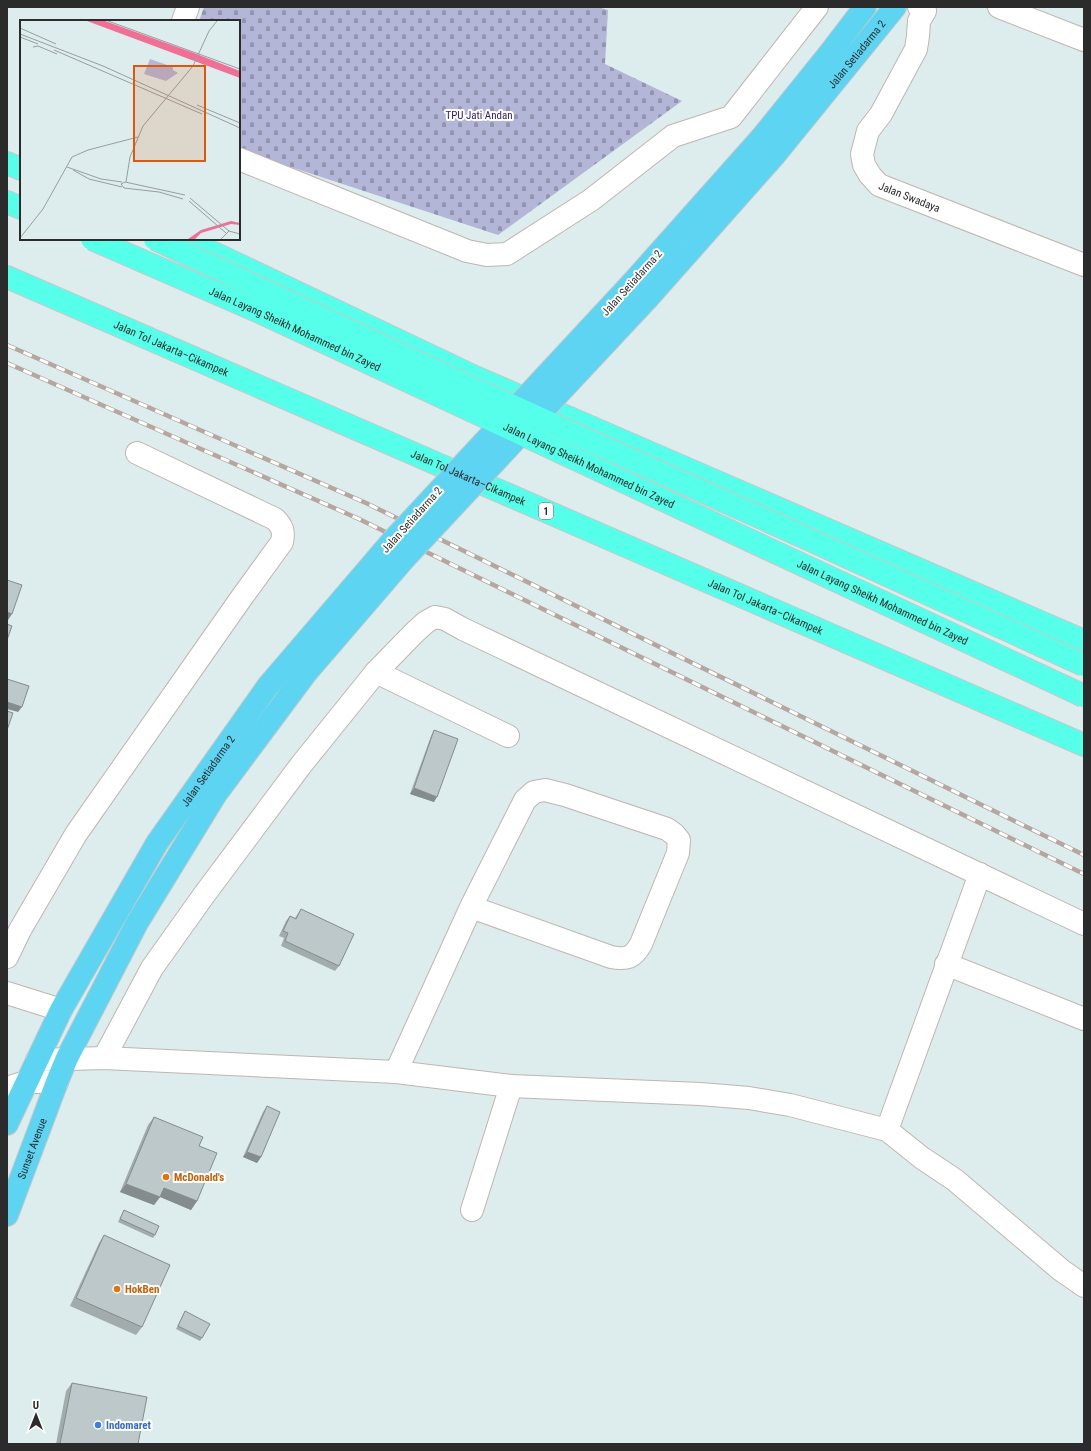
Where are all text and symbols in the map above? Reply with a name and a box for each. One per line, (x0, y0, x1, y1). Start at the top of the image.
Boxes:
street label: Jalan Setiadarma 2 (825, 18, 888, 91)
inset map (20, 20, 240, 240)
park label: TPU Jati Andan (445, 109, 513, 122)
street label: Jalan Swadaya (877, 179, 942, 215)
street label: Jalan Setiadarma 2 (599, 248, 665, 318)
street label: Jalan Layang Sheikh Mohammed bin Zayed (207, 284, 383, 374)
street label: Jalan Tol Jakarta–Cikampek (112, 318, 231, 379)
street label: Jalan Layang Sheikh Mohammed bin Zayed (501, 420, 677, 511)
street label: Jalan Tol Jakarta–Cikampek (409, 447, 528, 508)
street label: Jalan Setiadarma 2 (379, 485, 445, 555)
road number: 1 (539, 503, 553, 519)
street label: Jalan Layang Sheikh Mohammed bin Zayed (795, 557, 970, 648)
street label: Jalan Tol Jakarta–Cikampek (706, 576, 825, 637)
street label: Jalan Setiadarma 2 (178, 733, 237, 809)
street label: Sunset Avenue (15, 1116, 49, 1181)
place label: McDonald's (174, 1171, 224, 1184)
marker: McDonald's (161, 1172, 171, 1182)
place label: HokBen (125, 1283, 159, 1296)
marker: HokBen (112, 1284, 122, 1294)
north arrow (16, 1395, 56, 1435)
text: U (33, 1399, 39, 1412)
place label: Indomaret (106, 1419, 151, 1432)
marker: Indomaret (93, 1420, 103, 1430)

